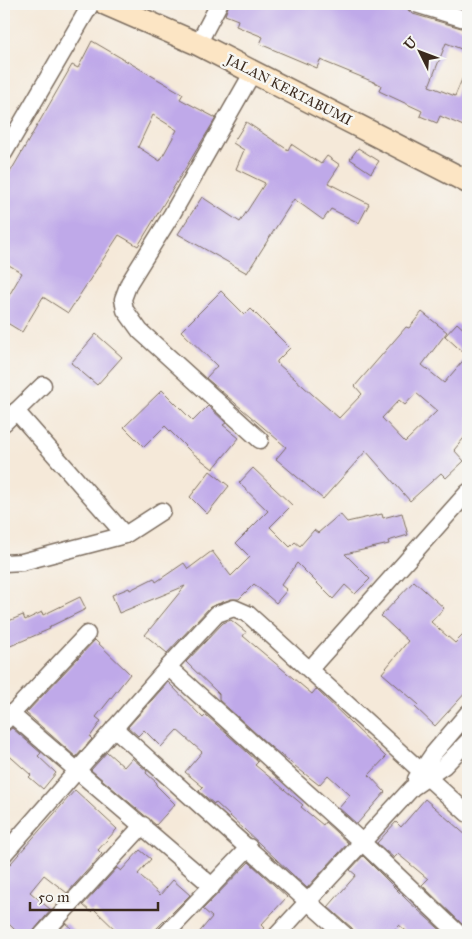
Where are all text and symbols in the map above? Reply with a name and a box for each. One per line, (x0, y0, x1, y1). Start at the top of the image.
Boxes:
north arrow (394, 28, 444, 78)
text: U (401, 33, 421, 53)
street label: JALAN KERTABUMI (221, 50, 355, 130)
scale bar (30, 879, 158, 911)
text: 50 m (38, 888, 70, 906)

